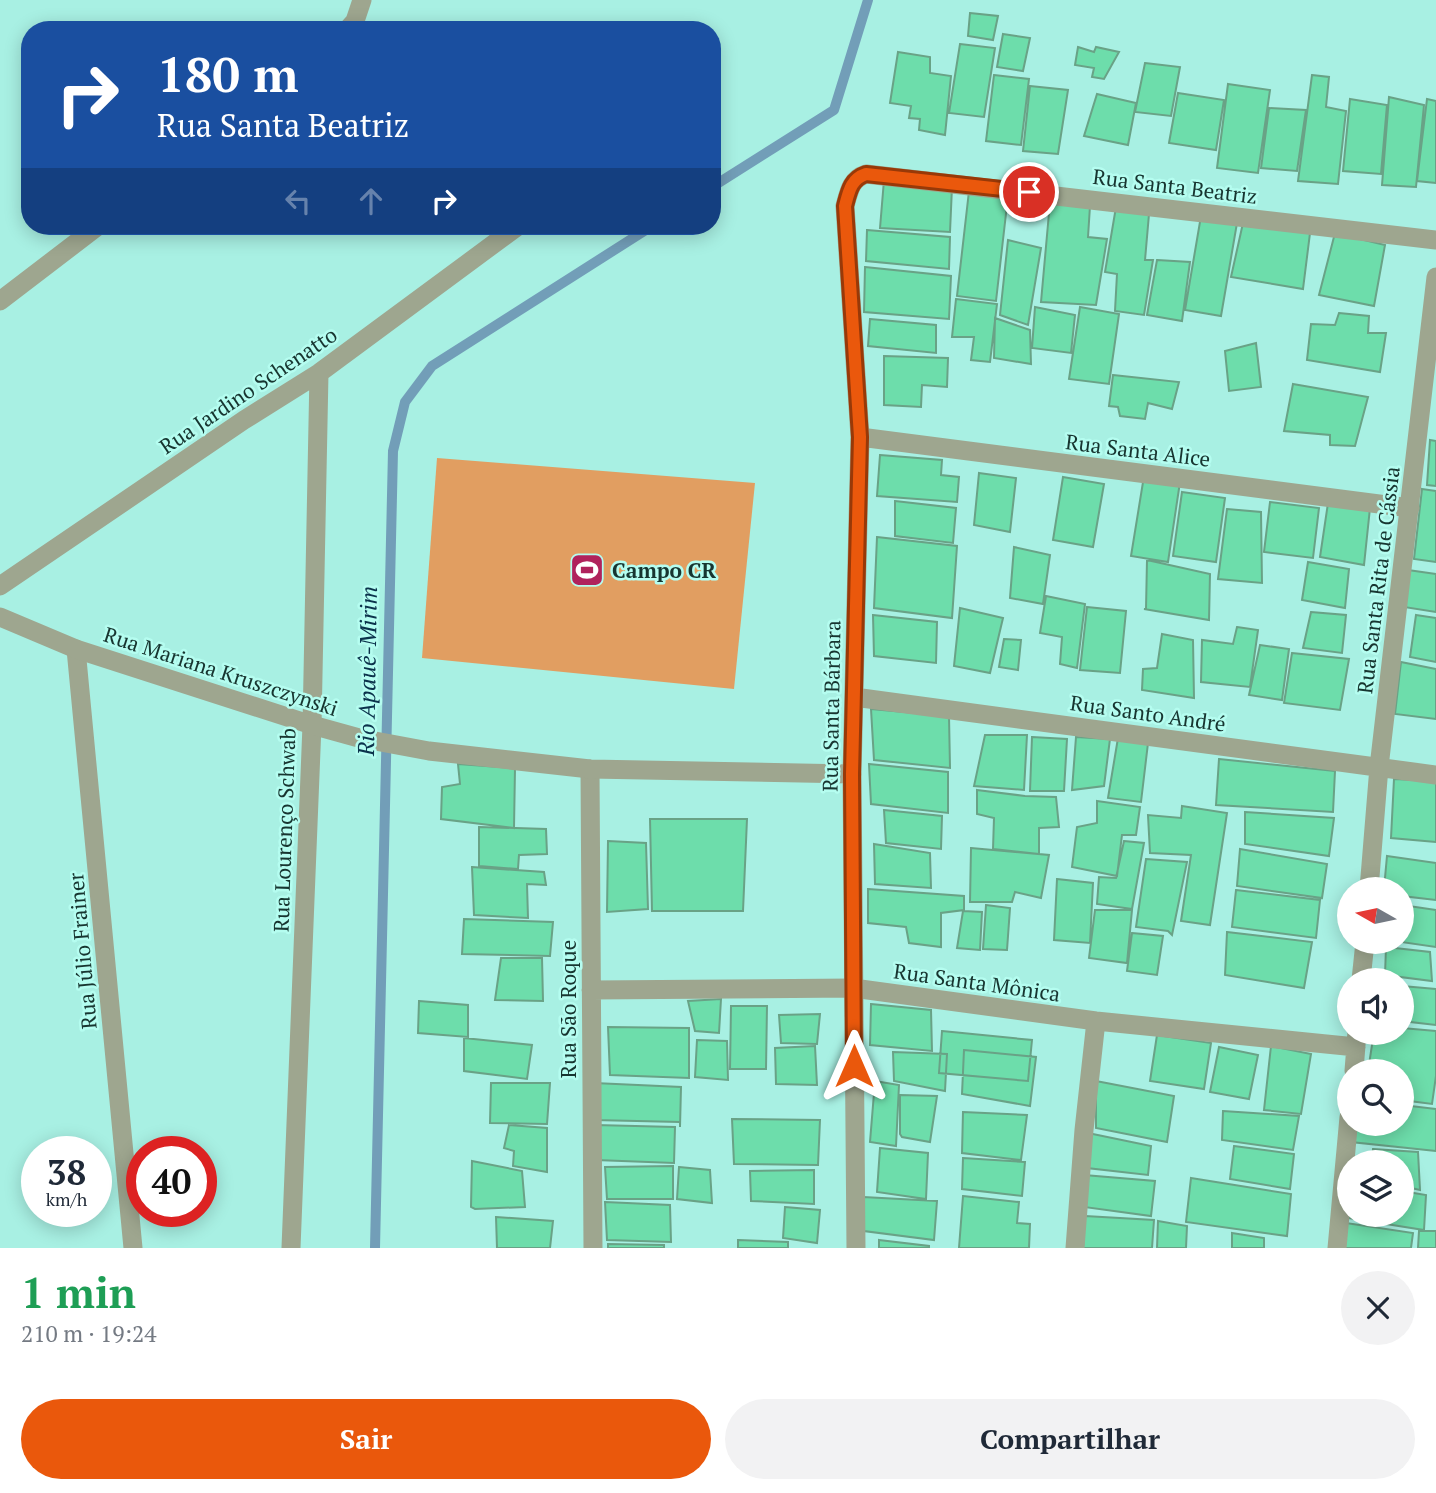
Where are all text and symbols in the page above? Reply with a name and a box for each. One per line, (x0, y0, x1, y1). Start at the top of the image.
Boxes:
text: 180 m (157, 41, 299, 106)
icon: right (42, 49, 133, 140)
text: Rua Santa Beatriz (157, 104, 409, 146)
pin (999, 162, 1059, 222)
street label: Rua Santa Beatriz (1091, 162, 1259, 210)
icon: arrive (1010, 173, 1048, 211)
icon: left (279, 182, 317, 220)
icon: ahead (352, 182, 390, 220)
icon: right (425, 182, 463, 220)
street label: Rua Jardino Schenatto (154, 320, 342, 460)
street label: Rua Santa Alice (1064, 427, 1212, 473)
street label: Rua Santa Rita de Cássia (1350, 464, 1406, 695)
sports icon: Campo CR (568, 551, 606, 589)
place label: Campo CR (612, 556, 716, 584)
water label: Rio Apauê-Mirim (350, 586, 384, 757)
street label: Rua Mariana Kruszczynski (100, 620, 342, 722)
street label: Rua Santa Bárbara (816, 620, 846, 792)
street label: Rua Santo André (1068, 688, 1228, 738)
street label: Rua Lourenço Schwab (266, 727, 302, 933)
street label: Rua Júlio Frainer (61, 871, 103, 1031)
north arrow (1337, 877, 1414, 954)
map controls (1337, 877, 1414, 1227)
street label: Rua São Roque (554, 940, 582, 1078)
street label: Rua Santa Mônica (892, 956, 1063, 1008)
button: sound (1337, 968, 1414, 1045)
position arrow (817, 1029, 891, 1103)
button: search (1337, 1059, 1414, 1136)
speed limit sign: 40 (126, 1136, 217, 1227)
text: 38 (47, 1149, 86, 1195)
button: layers (1337, 1150, 1414, 1227)
text: km/h (46, 1187, 87, 1211)
text: 1 min (21, 1264, 136, 1320)
button: close (1341, 1271, 1415, 1345)
text: 210 m · 19:24 (21, 1318, 156, 1349)
button: Sair (21, 1399, 711, 1479)
button: Compartilhar (725, 1399, 1415, 1479)

